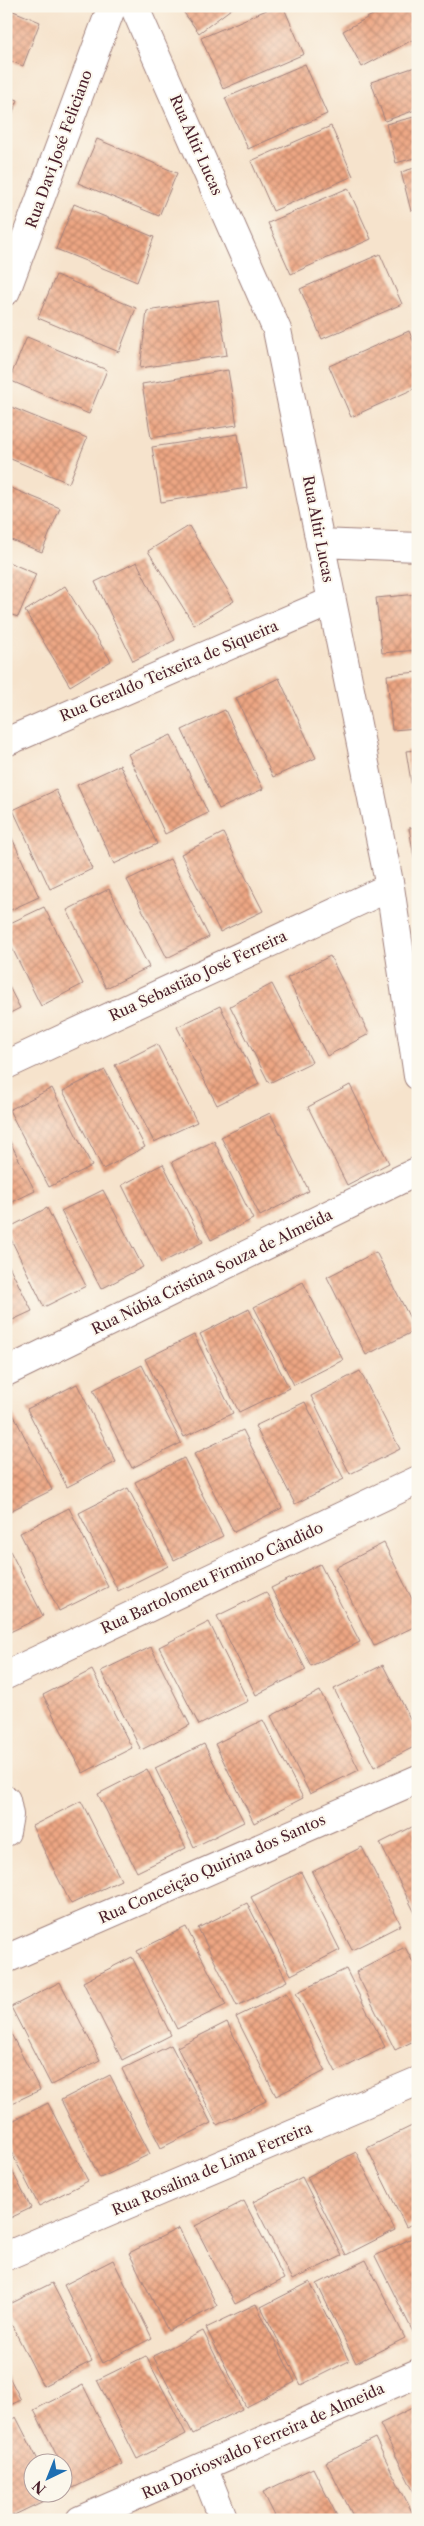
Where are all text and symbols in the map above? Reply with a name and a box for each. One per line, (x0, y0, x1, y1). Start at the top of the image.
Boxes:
street label: Rua Davi José Feliciano (21, 67, 96, 231)
street label: Rua Altir Lucas (166, 92, 227, 198)
street label: Rua Altir Lucas (299, 474, 338, 584)
street label: Rua Geraldo Teixeira de Siqueira (57, 616, 281, 725)
street label: Rua Sebastião José Ferreira (106, 926, 290, 1025)
street label: Rua Núbia Cristina Souza de Almeida (88, 1205, 335, 1338)
street label: Rua Bartolomeu Firmino Cândido (98, 1518, 326, 1638)
street label: Rua Conceição Quirina dos Santos (95, 1810, 328, 1927)
street label: Rua Rosalina de Lima Ferreira (109, 2118, 315, 2219)
street label: Rua Doriosvaldo Ferreira de Almeida (139, 2378, 387, 2503)
north arrow (22, 2454, 72, 2504)
text: N (29, 2477, 50, 2498)

